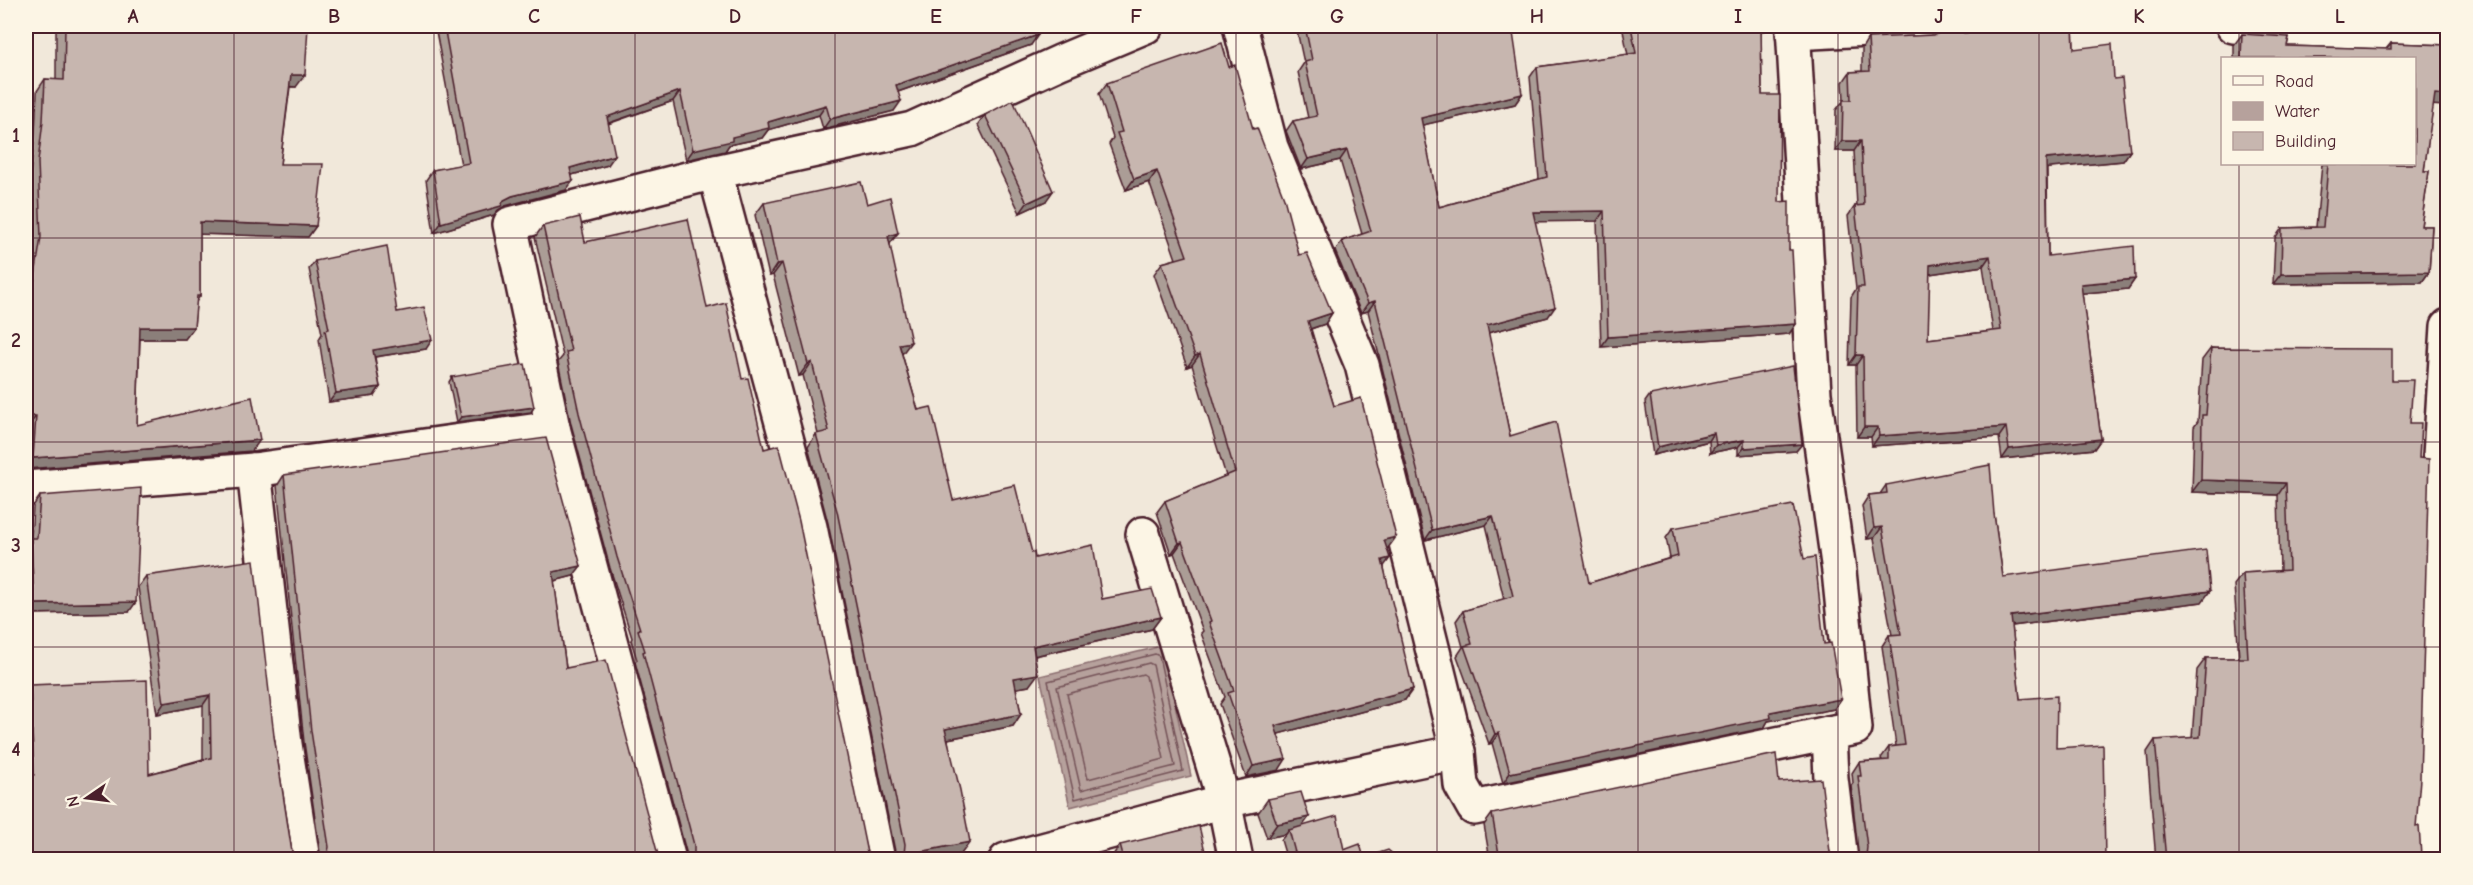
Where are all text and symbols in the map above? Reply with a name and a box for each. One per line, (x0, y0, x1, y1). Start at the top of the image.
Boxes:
text: A (127, 5, 139, 28)
text: B (328, 5, 340, 28)
text: C (528, 5, 540, 28)
text: D (729, 5, 741, 28)
text: E (930, 5, 942, 28)
text: F (1130, 5, 1142, 28)
text: G (1330, 5, 1344, 28)
text: H (1530, 5, 1544, 28)
text: I (1734, 5, 1742, 28)
text: J (1934, 5, 1944, 28)
text: K (2133, 5, 2145, 28)
text: L (2335, 5, 2345, 28)
legend (2221, 57, 2416, 165)
text: Road (2275, 71, 2314, 92)
text: Water (2275, 101, 2320, 122)
text: 1 (12, 124, 20, 147)
text: Building (2275, 131, 2337, 152)
text: 2 (11, 329, 21, 352)
text: 3 (11, 534, 21, 557)
text: 4 (11, 738, 21, 761)
north arrow (57, 768, 117, 828)
text: N (63, 794, 83, 809)

